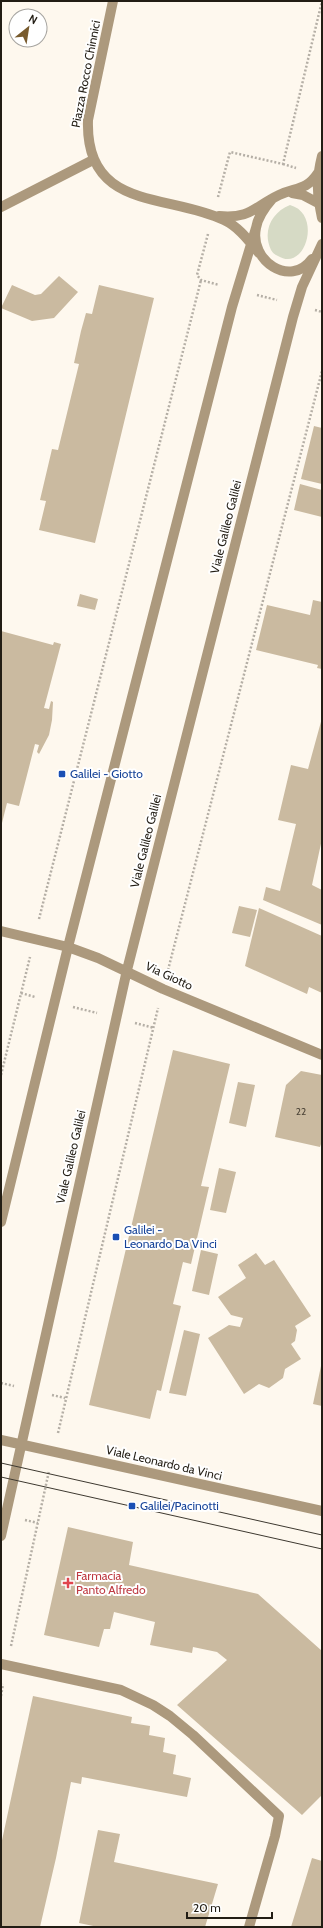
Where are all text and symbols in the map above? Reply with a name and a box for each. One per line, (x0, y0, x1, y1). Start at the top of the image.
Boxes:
north arrow (8, 8, 48, 48)
text: N (26, 11, 40, 27)
street label: Piazza Rocco Chinnici (68, 19, 103, 129)
street label: Viale Galileo Galilei (207, 479, 244, 575)
place label: Galilei - Giotto (70, 766, 143, 781)
marker: Galilei - Giotto (57, 769, 67, 779)
street label: Viale Galileo Galilei (127, 793, 164, 889)
street label: Via Giotto (143, 958, 196, 993)
house number: 22 (296, 1105, 306, 1118)
street label: Viale Galileo Galilei (52, 1108, 89, 1205)
place label: Galilei - Leonardo Da Vinci (124, 1222, 217, 1251)
marker: Galilei - Leonardo Da Vinci (111, 1232, 121, 1242)
street label: Viale Leonardo da Vinci (105, 1442, 224, 1483)
place label: Galilei/Pacinotti (140, 1498, 219, 1513)
marker: Galilei/Pacinotti (127, 1501, 137, 1511)
place label: Farmacia Panto Alfredo (76, 1568, 146, 1597)
marker: Farmacia Panto Alfredo (63, 1578, 73, 1588)
scale bar (187, 1894, 272, 1920)
text: 20 m (193, 1900, 221, 1915)

